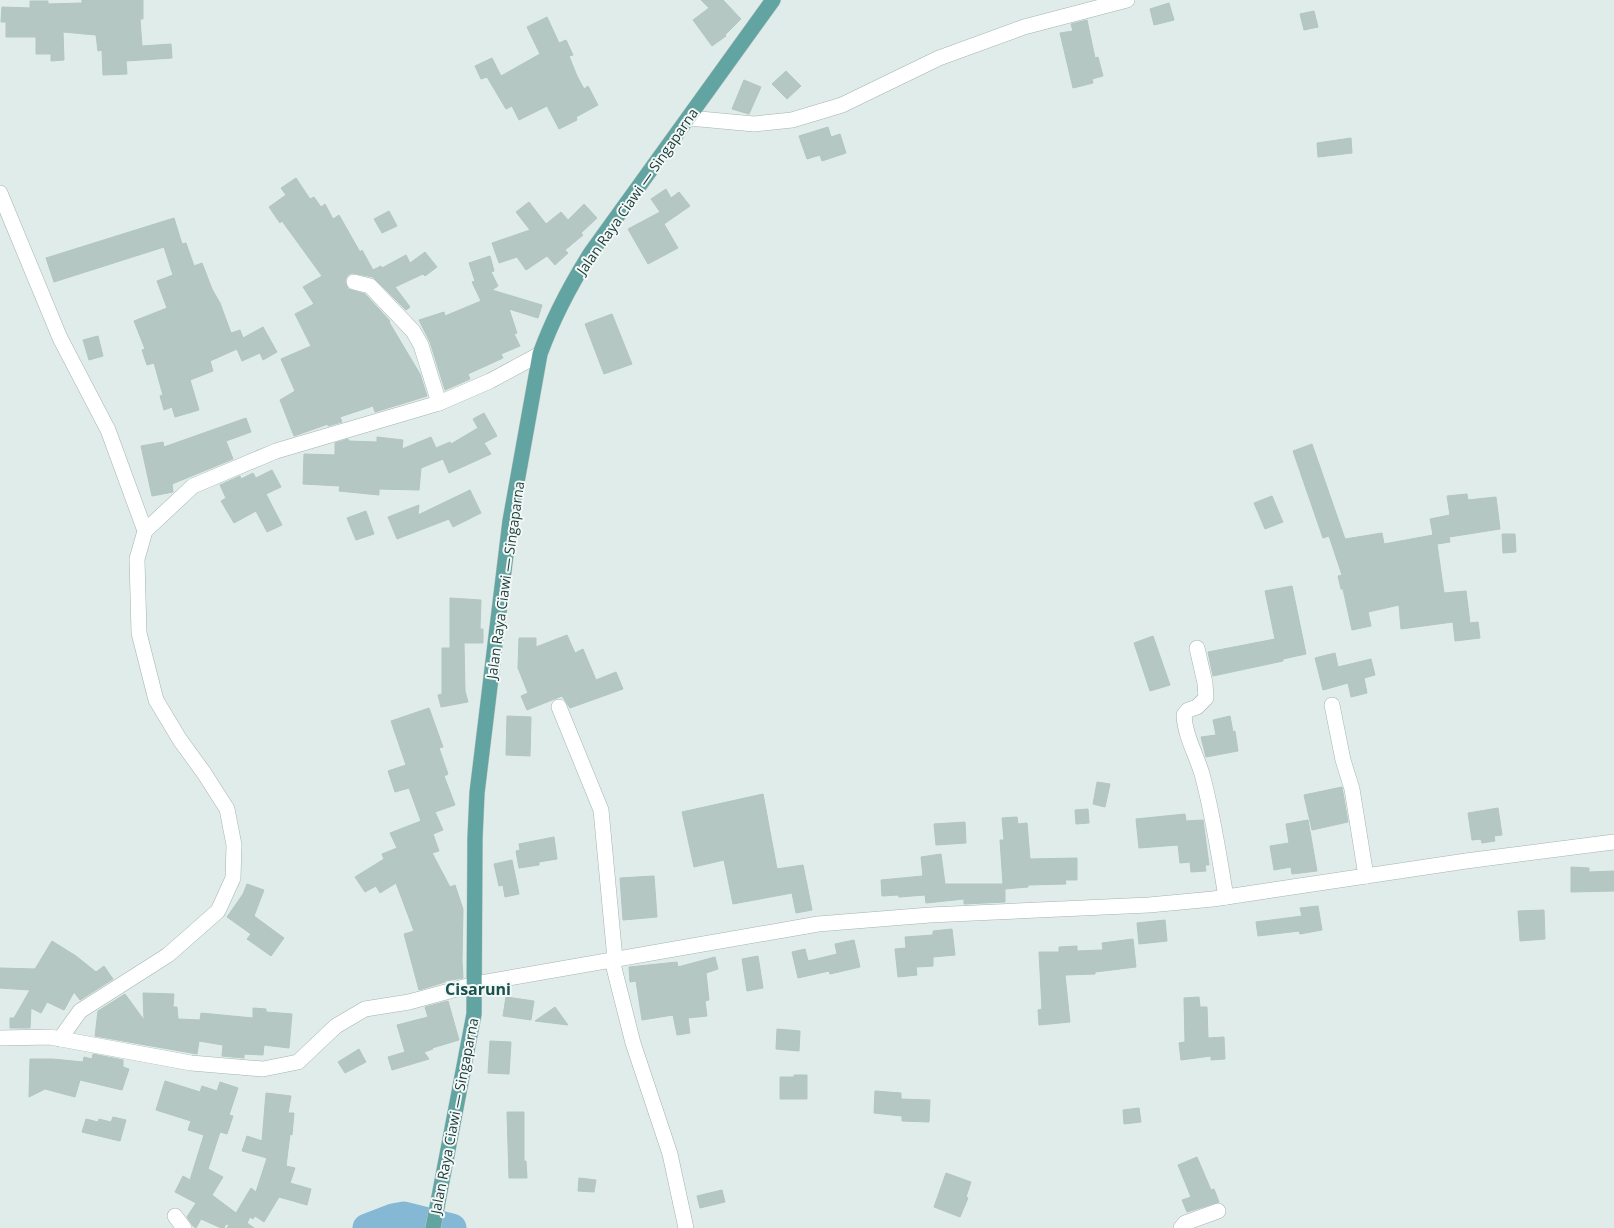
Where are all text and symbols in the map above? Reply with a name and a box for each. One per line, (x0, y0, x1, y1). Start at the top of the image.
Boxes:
street label: Jalan Raya Ciawi — Singaparna (571, 104, 702, 280)
street label: Jalan Raya Ciawi — Singaparna (481, 480, 528, 682)
district label: Cisaruni (445, 978, 511, 1000)
street label: Jalan Raya Ciawi — Singaparna (425, 1016, 482, 1218)

